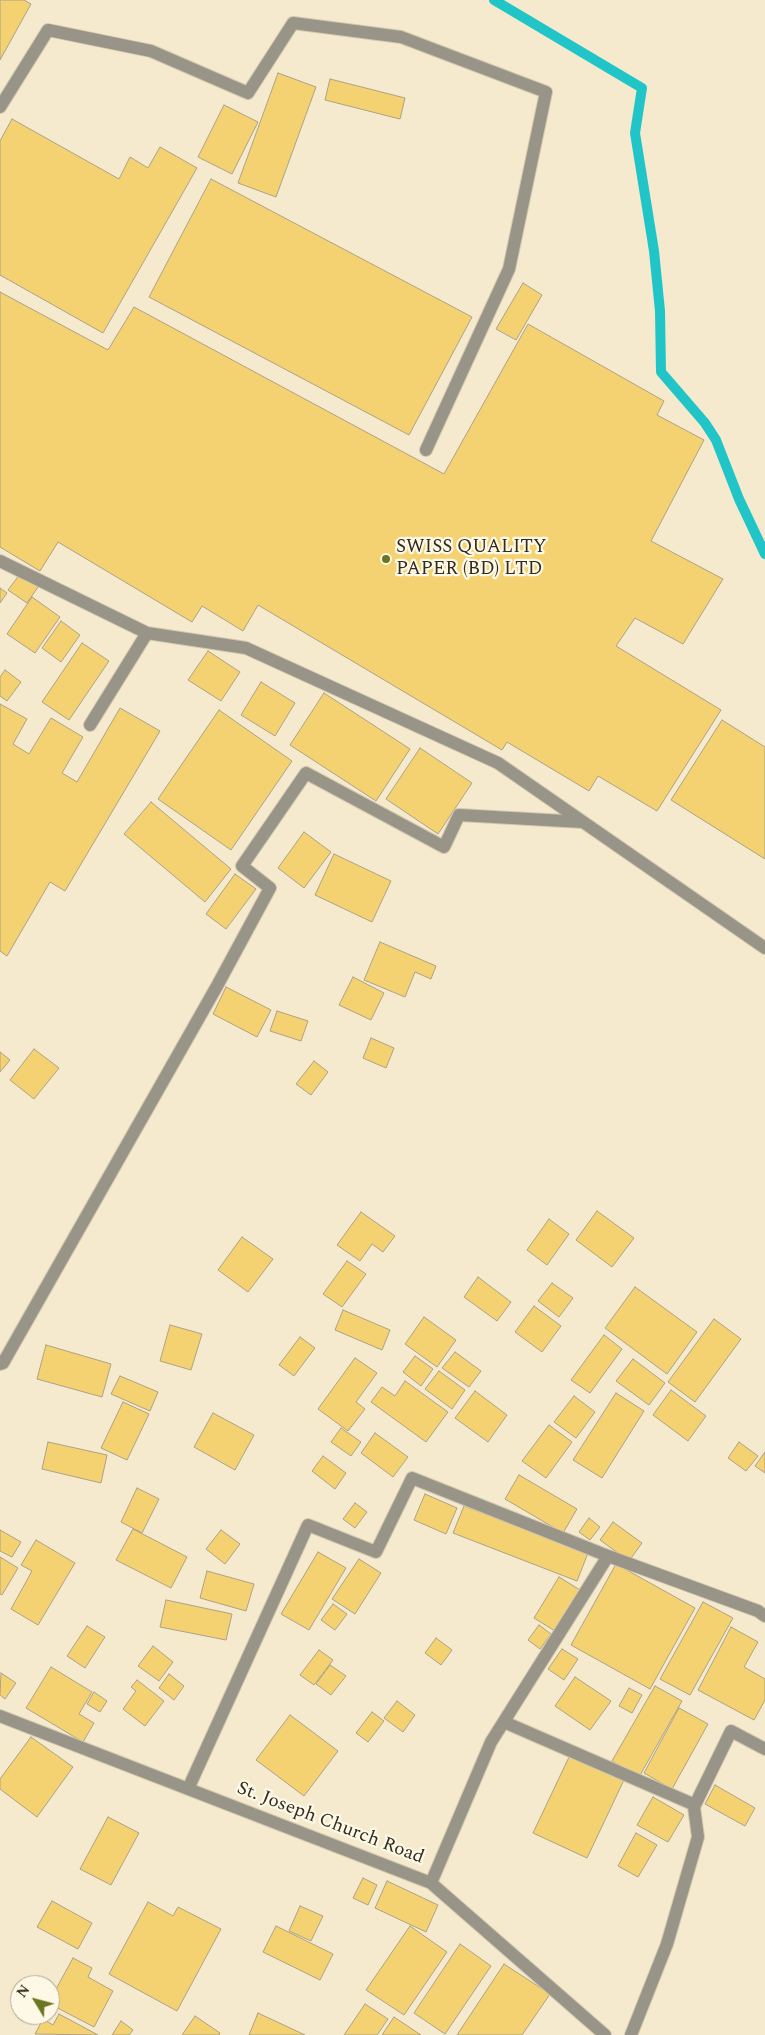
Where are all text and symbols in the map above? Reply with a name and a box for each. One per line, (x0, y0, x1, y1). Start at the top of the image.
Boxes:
place label: SWISS QUALITY PAPER (BD) LTD (396, 537, 547, 581)
marker: SWISS QUALITY PAPER (BD) LTD (380, 553, 392, 565)
street label: St. Joseph Church Road (233, 1778, 427, 1870)
north arrow (10, 1975, 60, 2025)
text: N (12, 1980, 35, 2002)

